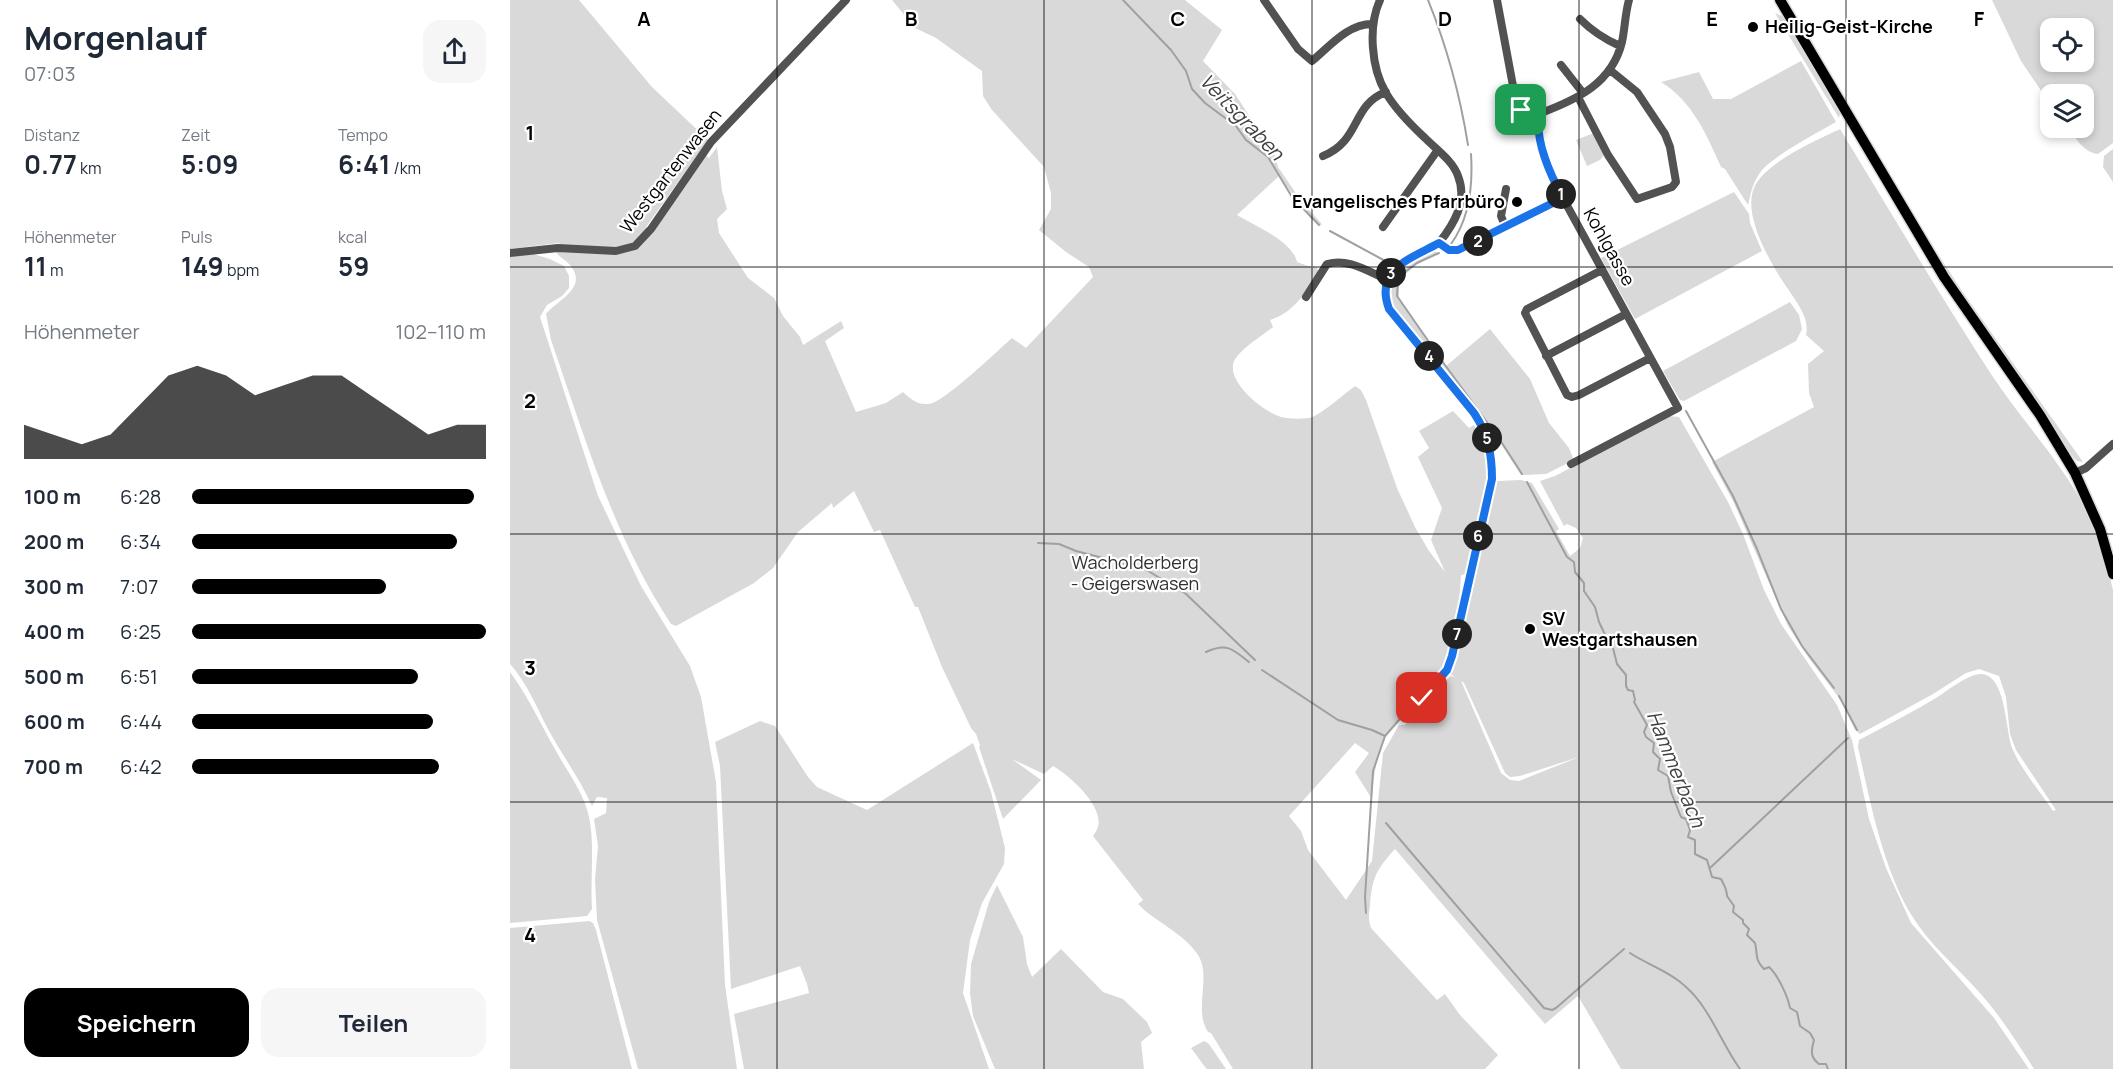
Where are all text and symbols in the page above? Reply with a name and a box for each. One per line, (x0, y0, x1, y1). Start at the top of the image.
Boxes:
text: A (637, 5, 651, 32)
text: B (905, 5, 918, 32)
text: C (1171, 5, 1185, 32)
text: D (1438, 5, 1452, 32)
text: E (1706, 5, 1718, 32)
text: F (1974, 5, 1985, 32)
place label: Heilig-Geist-Kirche (1765, 14, 1933, 38)
text: Morgenlauf (24, 15, 207, 60)
map controls (2040, 18, 2094, 138)
button: locate (2040, 18, 2094, 72)
button: share (423, 20, 486, 83)
marker: Heilig-Geist-Kirche (1746, 20, 1760, 34)
text: 07:03 (24, 60, 75, 87)
water label: Veitsgraben (1194, 67, 1291, 167)
pin (1495, 84, 1546, 135)
button: layers (2040, 84, 2094, 138)
icon: arrive (1504, 93, 1537, 126)
street label: Westgartenwasen (614, 103, 726, 237)
text: 1 (526, 119, 534, 146)
text: Distanz (24, 124, 80, 146)
text: Zeit (181, 124, 210, 146)
text: Tempo (338, 124, 388, 146)
text: 0.77 (24, 146, 77, 182)
text: 5:09 (181, 146, 238, 182)
text: 6:41 (338, 146, 390, 182)
text: km (77, 157, 102, 179)
text: /km (390, 157, 421, 179)
pin: 1 (1546, 179, 1576, 209)
text: 1 (1557, 183, 1565, 205)
place label: Evangelisches Pfarrbüro (1292, 189, 1505, 213)
marker: Evangelisches Pfarrbüro (1510, 195, 1524, 209)
street label: Kohlgasse (1579, 203, 1641, 290)
text: Höhenmeter (24, 226, 117, 248)
text: Puls (181, 226, 212, 248)
text: kcal (338, 226, 367, 248)
pin: 2 (1463, 226, 1493, 256)
text: 2 (1473, 230, 1483, 252)
text: 11 (24, 248, 47, 284)
text: 149 (181, 248, 224, 284)
text: 59 (338, 248, 369, 284)
pin: 3 (1376, 258, 1406, 288)
text: m (47, 259, 64, 281)
text: bpm (224, 259, 259, 281)
text: 3 (1386, 262, 1396, 284)
text: Höhenmeter (24, 318, 140, 345)
text: 102–110 m (395, 318, 486, 345)
pin: 4 (1414, 341, 1444, 371)
text: 4 (1424, 345, 1434, 367)
text: 2 (524, 387, 536, 414)
pin: 5 (1472, 423, 1502, 453)
text: 5 (1482, 427, 1492, 449)
text: 100 m (24, 483, 81, 510)
text: 6:28 (120, 483, 161, 510)
pin: 6 (1463, 521, 1493, 551)
text: 6 (1473, 525, 1483, 547)
text: 200 m (24, 528, 84, 555)
text: 6:34 (120, 528, 161, 555)
park label: Wacholderberg - Geigerswasen (1071, 550, 1199, 595)
text: 300 m (24, 573, 84, 600)
text: 7:07 (120, 573, 158, 600)
place label: SV Westgartshausen (1542, 606, 1698, 651)
text: 400 m (24, 618, 84, 645)
text: 6:25 (120, 618, 161, 645)
pin: 7 (1442, 619, 1472, 649)
marker: SV Westgartshausen (1523, 622, 1537, 636)
text: 7 (1453, 623, 1461, 645)
text: 3 (524, 654, 536, 681)
text: 500 m (24, 663, 84, 690)
text: 6:51 (120, 663, 158, 690)
pin (1396, 672, 1447, 723)
icon: check (1405, 681, 1438, 714)
water label: Hammerbach (1641, 707, 1713, 832)
text: 600 m (24, 708, 85, 735)
text: 6:44 (120, 708, 162, 735)
text: 700 m (24, 753, 83, 780)
text: 6:42 (120, 753, 162, 780)
text: 4 (524, 921, 536, 948)
button: Speichern (24, 988, 249, 1057)
button: Teilen (261, 988, 486, 1057)

